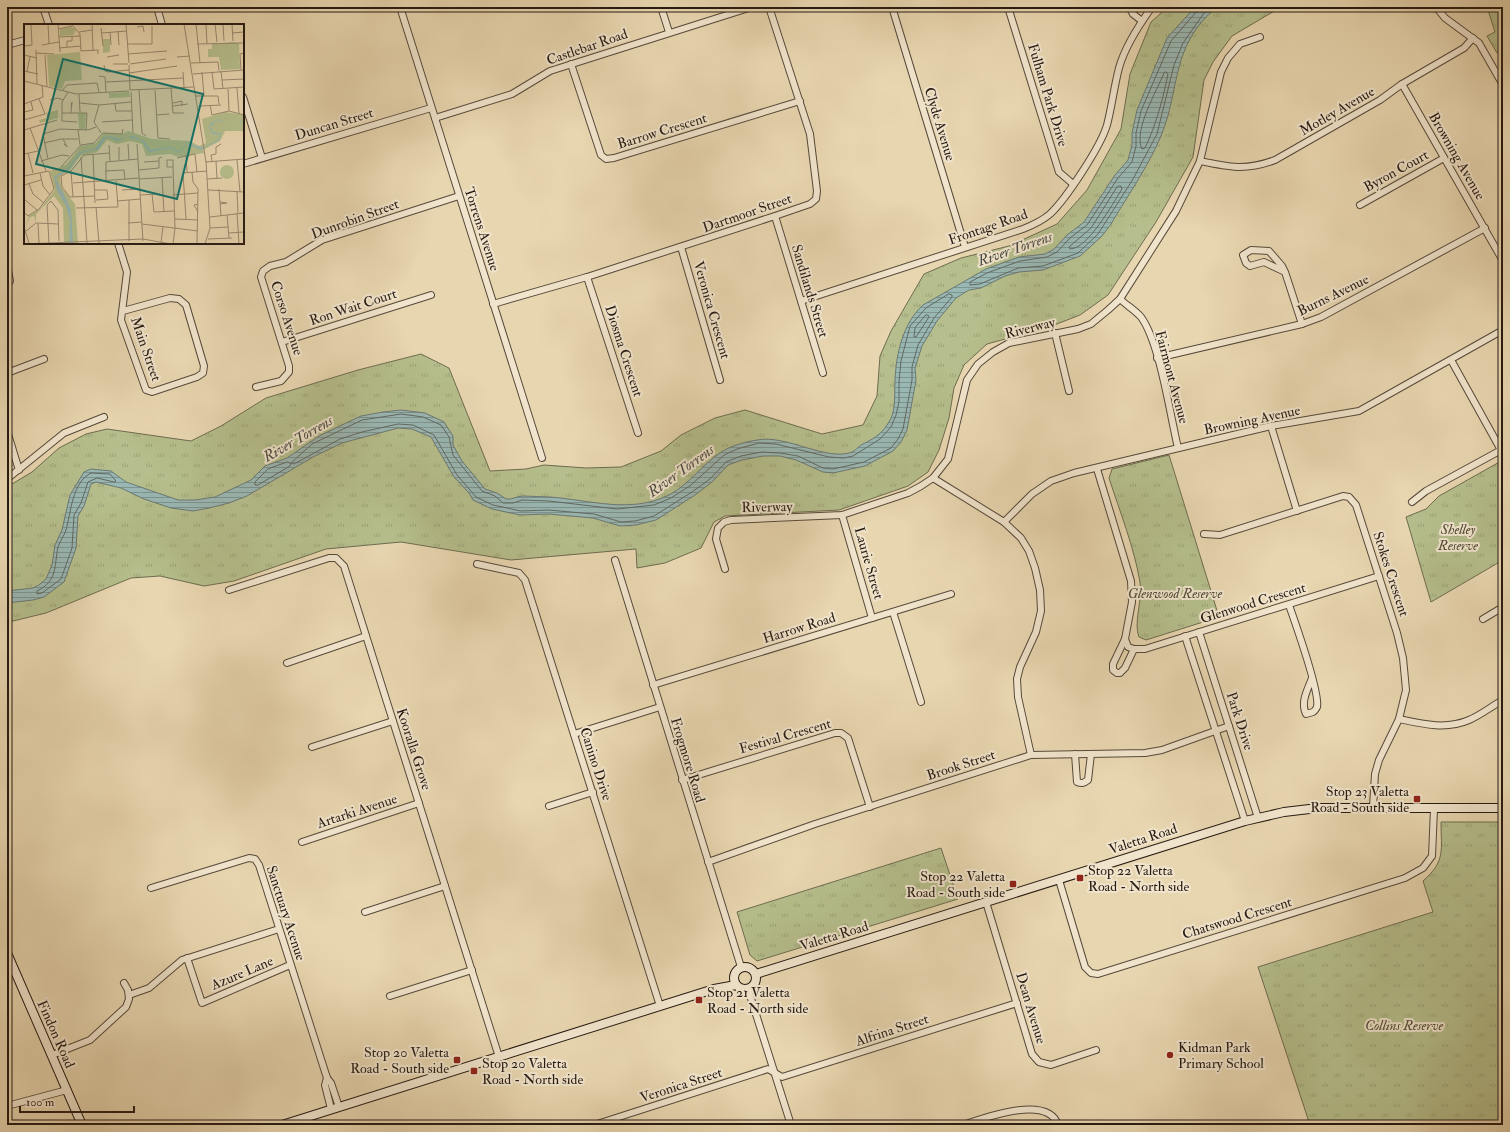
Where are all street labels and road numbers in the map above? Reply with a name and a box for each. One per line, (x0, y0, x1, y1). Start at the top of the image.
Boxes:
street label: Castlebar Road (544, 25, 630, 69)
street label: Fulham Park Drive (1024, 42, 1072, 149)
street label: Motley Avenue (1297, 83, 1378, 140)
street label: Clyde Avenue (920, 85, 959, 163)
street label: Duncan Street (293, 104, 376, 144)
street label: Barrow Crescent (615, 109, 709, 153)
street label: Browning Avenue (1425, 109, 1489, 203)
street label: Byron Court (1361, 146, 1432, 197)
street label: Torrens Avenue (460, 185, 504, 273)
street label: Dartmoor Street (700, 190, 794, 236)
street label: Dunrobin Street (309, 195, 402, 243)
street label: Frontage Road (946, 205, 1030, 249)
street label: Sandilands Street (788, 242, 832, 340)
street label: Veronica Crescent (690, 259, 734, 361)
street label: Burns Avenue (1295, 270, 1372, 320)
street label: Corso Avenue (267, 279, 307, 357)
street label: Ron Wait Court (307, 285, 399, 329)
street label: Diosma Crescent (601, 303, 647, 399)
street label: Riverway (1003, 313, 1058, 343)
street label: Main Street (127, 315, 165, 384)
street label: Fairmont Avenue (1151, 329, 1193, 426)
street label: Browning Avenue (1202, 401, 1302, 439)
street label: Riverway (741, 498, 794, 517)
street label: Laurie Street (851, 525, 888, 602)
street label: Stokes Crescent (1369, 529, 1413, 619)
street label: Glenwood Crescent (1198, 579, 1308, 627)
street label: Harrow Road (761, 609, 837, 647)
street label: Park Drive (1223, 690, 1257, 753)
street label: Kooralla Grove (393, 706, 435, 792)
street label: Frogmore Road (667, 715, 709, 805)
street label: Festival Crescent (737, 715, 833, 757)
street label: Canino Drive (576, 725, 616, 803)
street label: Brook Street (925, 746, 998, 784)
street label: Artarki Avenue (314, 790, 399, 832)
street label: Valetta Road (1107, 820, 1179, 858)
street label: Sanctuary Acenue (262, 863, 309, 963)
street label: Chatswood Crescent (1180, 893, 1294, 943)
street label: Valetta Road (798, 917, 870, 954)
street label: Azure Lane (207, 952, 276, 994)
street label: Dean Avenue (1012, 970, 1050, 1046)
street label: Findon Road (33, 997, 79, 1071)
street label: Alfrina Street (852, 1010, 931, 1050)
street label: Veronica Street (638, 1064, 725, 1106)

